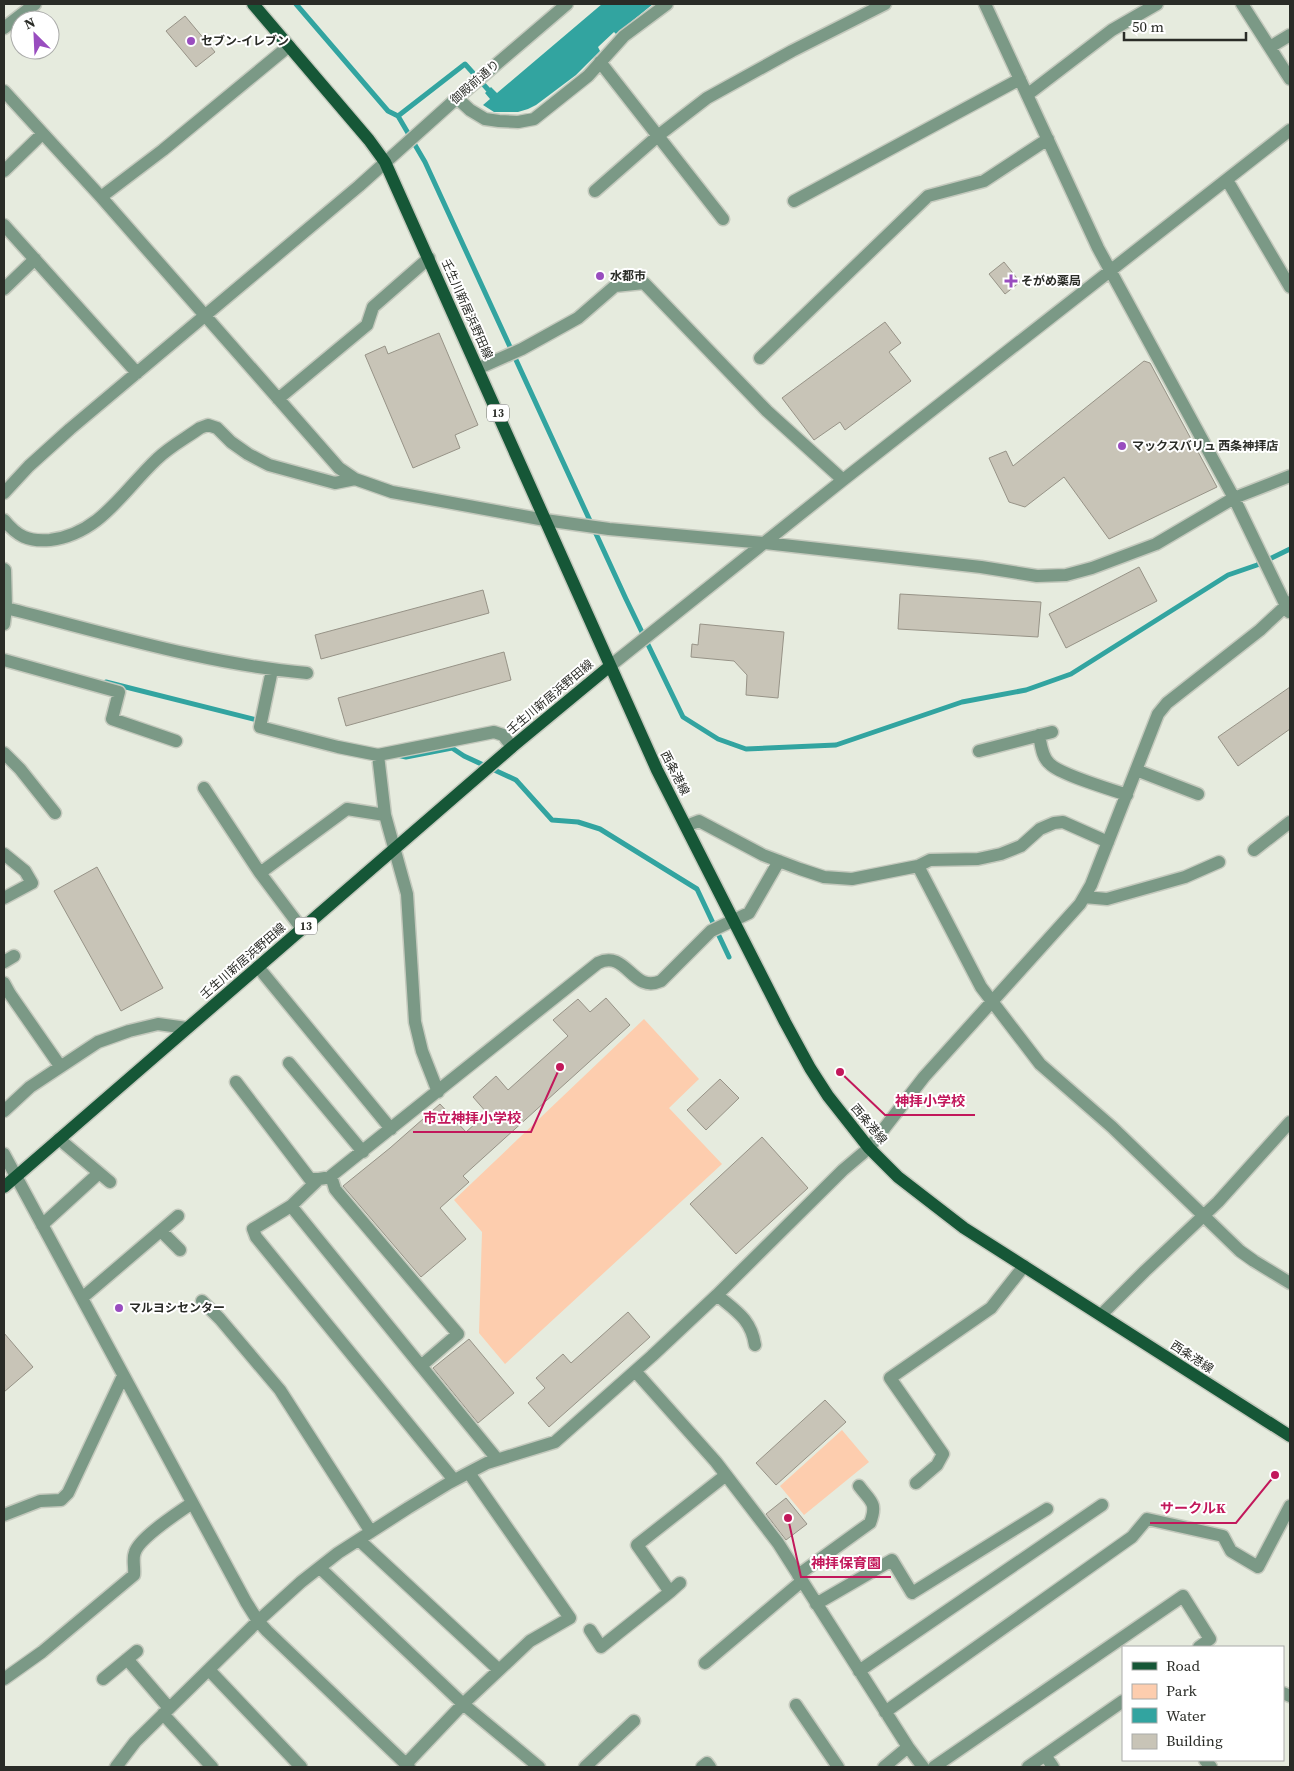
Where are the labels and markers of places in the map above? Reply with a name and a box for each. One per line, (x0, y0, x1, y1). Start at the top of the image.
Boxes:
place label: セブン-イレブン (201, 33, 289, 49)
marker: セブン-イレブン (185, 35, 197, 47)
place label: 水都市 (610, 268, 646, 284)
marker: 水都市 (594, 270, 606, 282)
place label: そがめ薬局 (1021, 273, 1081, 289)
marker: そがめ薬局 (1005, 275, 1017, 287)
place label: マックスバリュ 西条神拝店 (1132, 438, 1278, 454)
marker: マックスバリュ 西条神拝店 (1116, 440, 1128, 452)
callout: 神拝小学校 (885, 1086, 975, 1115)
callout: 市立神拝小学校 (413, 1103, 531, 1132)
place label: マルヨシセンター (129, 1300, 225, 1316)
marker: マルヨシセンター (113, 1302, 125, 1314)
callout: サークルK (1150, 1494, 1236, 1523)
callout: 神拝保育園 (801, 1548, 891, 1577)

